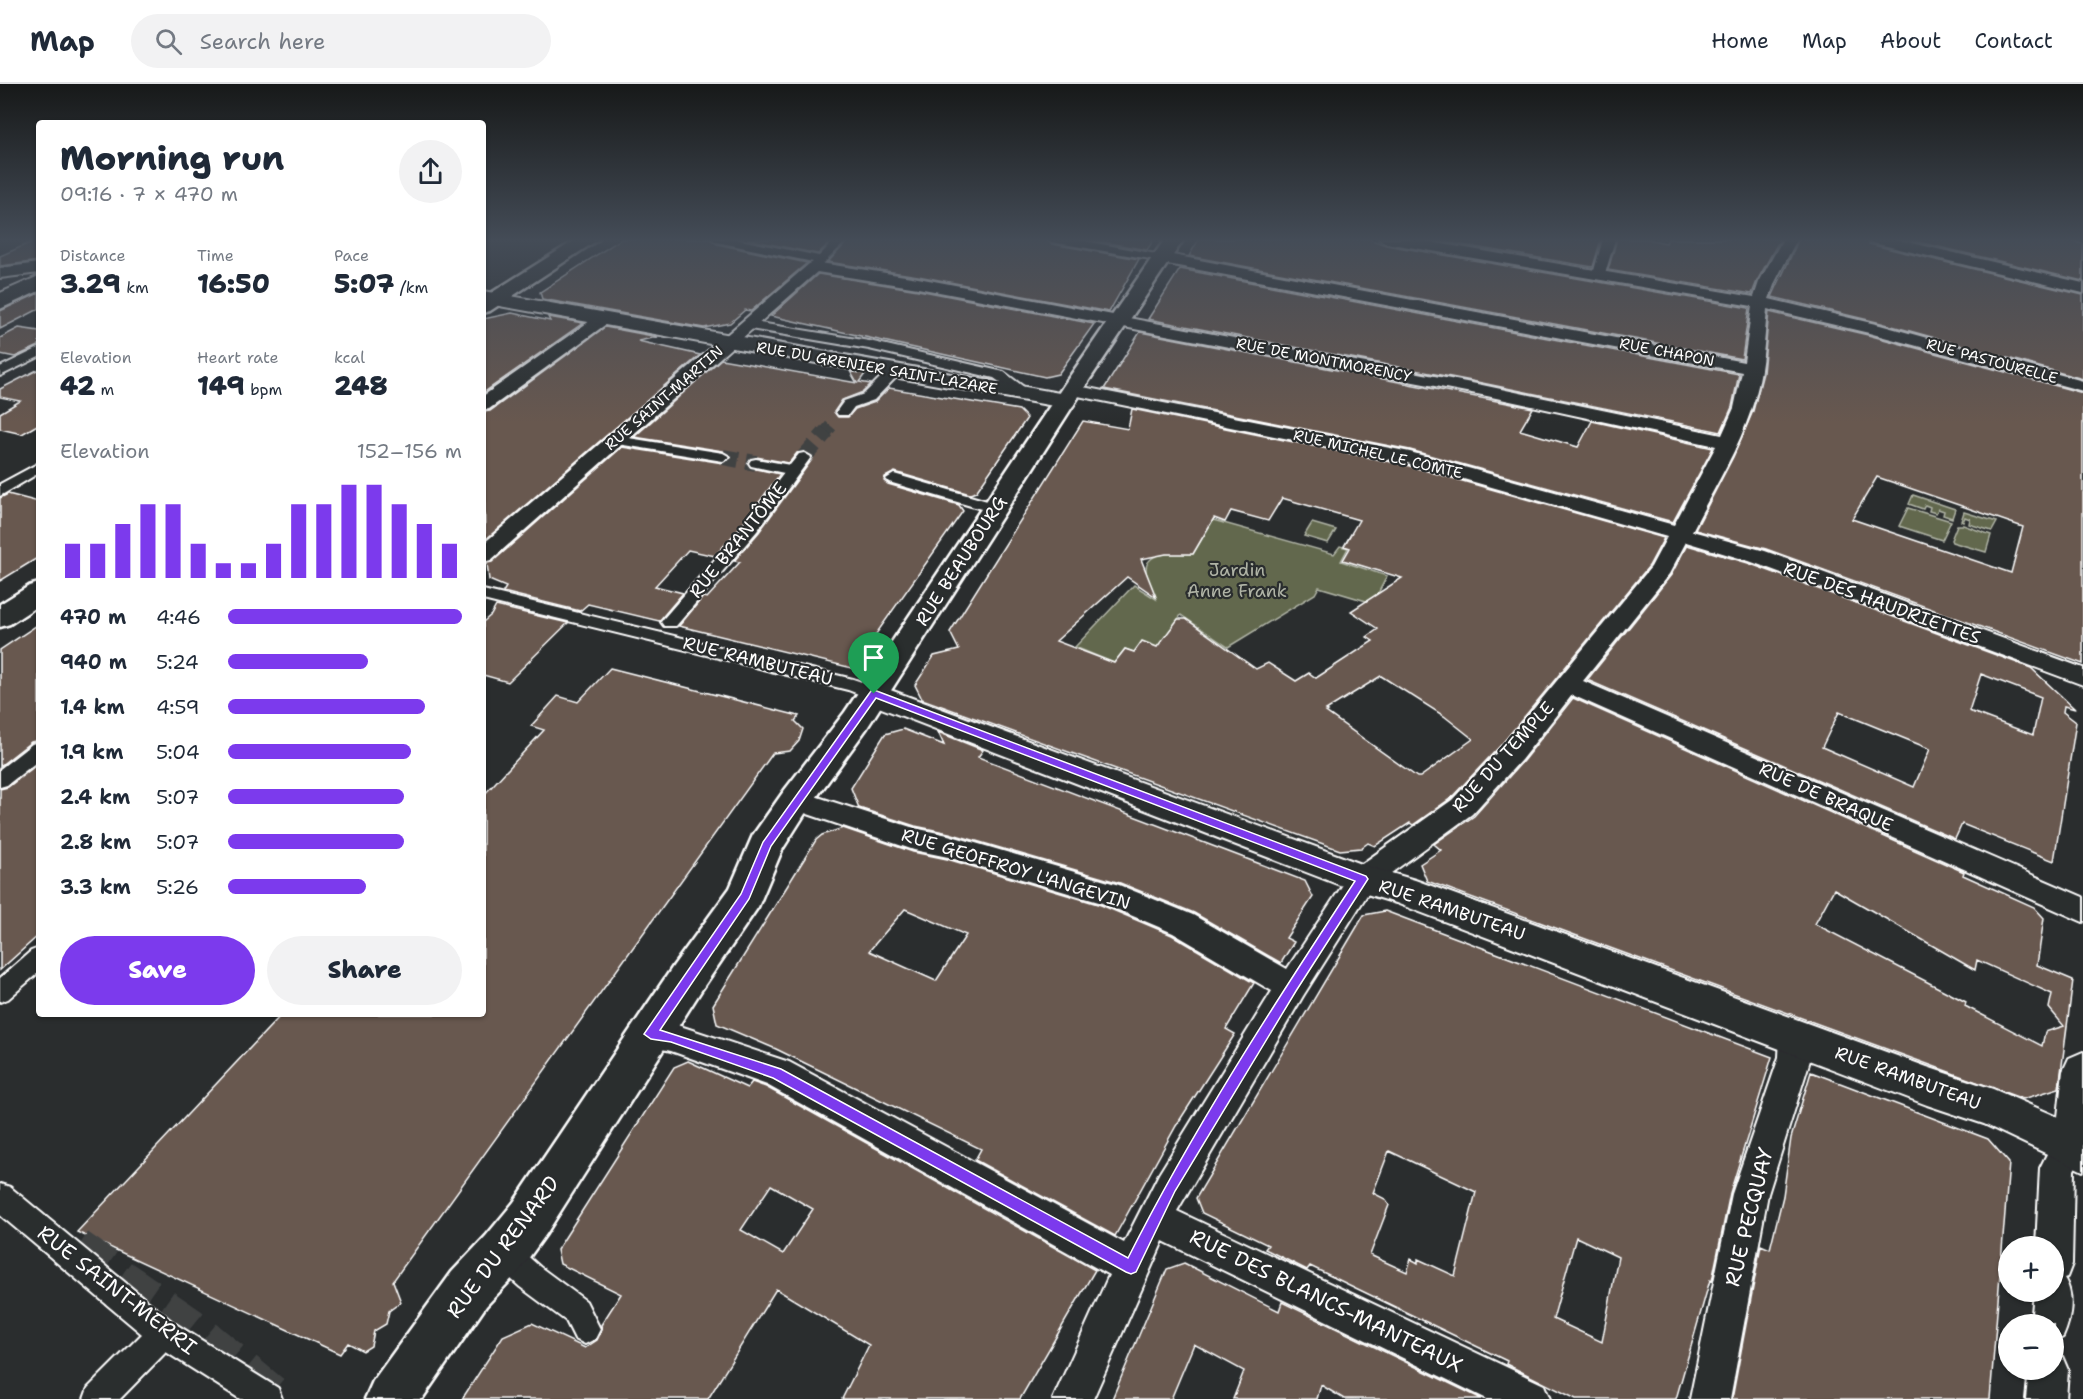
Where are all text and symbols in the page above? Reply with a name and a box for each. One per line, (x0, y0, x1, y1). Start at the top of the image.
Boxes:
search box (131, 14, 551, 68)
text: Map (30, 22, 95, 60)
icon: search (152, 25, 185, 58)
text: Search here (200, 27, 325, 56)
text: Home (1711, 27, 1769, 55)
text: Map (1802, 27, 1847, 55)
text: About (1880, 27, 1941, 55)
text: Contact (1974, 27, 2053, 55)
text: Morning run (60, 136, 284, 181)
button: share (399, 140, 462, 203)
text: 09:16 · 7 × 470 m (60, 181, 238, 207)
text: Distance (60, 245, 126, 266)
text: Time (197, 245, 234, 266)
text: Pace (334, 245, 369, 266)
text: 3.29 (60, 266, 121, 301)
text: 16:50 (197, 266, 270, 301)
text: 5:07 (334, 266, 394, 301)
text: km (121, 277, 149, 298)
text: /km (394, 277, 428, 298)
street label: RUE DE MONTMORENCY (1234, 333, 1414, 387)
street label: RUE CHAPON (1618, 333, 1716, 371)
street label: RUE PASTOURELLE (1924, 334, 2060, 388)
street label: RUE DU GRENIER SAINT-LAZARE (755, 337, 999, 399)
street label: RUE SAINT-MARTIN (601, 341, 727, 455)
text: Elevation (60, 347, 132, 368)
text: Heart rate (197, 347, 279, 368)
text: kcal (334, 347, 365, 368)
text: 42 (60, 368, 95, 403)
text: 149 (197, 368, 245, 403)
text: 248 (334, 368, 388, 403)
text: m (95, 379, 114, 400)
text: bpm (245, 379, 282, 400)
street label: RUE MICHEL LE COMTE (1291, 425, 1465, 483)
text: Elevation (60, 438, 150, 464)
text: 152–156 m (357, 438, 462, 464)
street label: RUE BRANTÔME (684, 477, 792, 603)
street label: RUE BEAUBOURG (910, 491, 1012, 631)
street label: RUE DES HAUDRIETTES (1780, 556, 1984, 650)
park label: Jardin Anne Frank (1187, 558, 1287, 603)
text: 470 m (60, 604, 126, 630)
text: 4:46 (156, 604, 201, 630)
street label: RUE RAMBUTEAU (681, 631, 835, 691)
pin (848, 632, 899, 694)
icon: arrive (857, 641, 890, 674)
text: 940 m (60, 649, 127, 675)
text: 5:24 (156, 649, 199, 675)
text: 1.4 km (60, 694, 125, 720)
text: 4:59 (156, 694, 200, 720)
street label: RUE DU TEMPLE (1447, 696, 1559, 818)
text: 1.9 km (60, 739, 123, 765)
text: 5:04 (156, 739, 200, 765)
street label: RUE DE BRAQUE (1755, 757, 1897, 837)
text: 2.4 km (60, 784, 130, 810)
text: 5:07 (156, 784, 199, 810)
street label: RUE GEOFFROY L'ANGEVIN (899, 823, 1133, 915)
text: 2.8 km (60, 829, 131, 855)
text: 5:07 (156, 829, 199, 855)
text: 3.3 km (60, 874, 131, 900)
text: 5:26 (156, 874, 199, 900)
street label: RUE RAMBUTEAU (1376, 874, 1528, 946)
button: Save (60, 936, 255, 1005)
button: Share (267, 936, 462, 1005)
street label: RUE RAMBUTEAU (1832, 1040, 1984, 1116)
street label: RUE PECQUAY (1718, 1144, 1780, 1289)
street label: RUE DU RENARD (440, 1170, 566, 1324)
street label: RUE SAINT-MERRI (32, 1219, 202, 1361)
street label: RUE DES BLANCS-MANTEAUX (1185, 1223, 1467, 1379)
map controls (1998, 1236, 2064, 1380)
button: + (1998, 1236, 2064, 1302)
button: − (1998, 1314, 2064, 1380)

